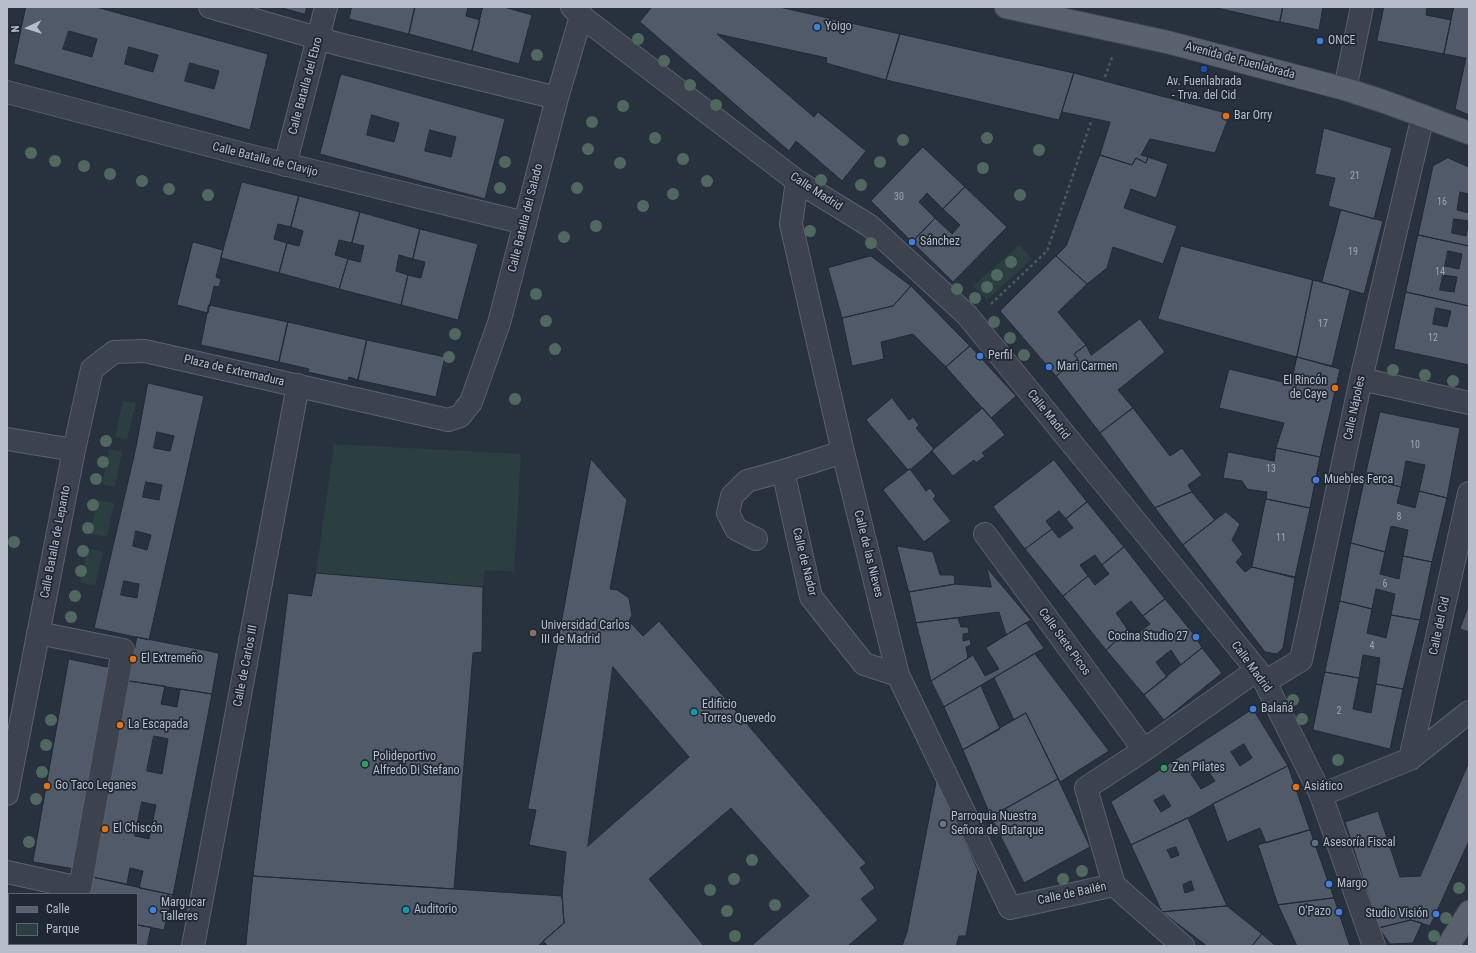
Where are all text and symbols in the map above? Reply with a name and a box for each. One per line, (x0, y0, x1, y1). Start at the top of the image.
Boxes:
north arrow (8, 8, 48, 48)
place label: Yoigo (825, 20, 852, 34)
marker: Yoigo (812, 22, 822, 32)
text: N (9, 25, 22, 33)
place label: ONCE (1328, 34, 1355, 48)
street label: Calle Batalla del Ebro (286, 36, 326, 136)
marker: ONCE (1315, 36, 1325, 46)
street label: Avenida de Fuenlabrada (1184, 39, 1296, 83)
marker: Av. Fuenlabrada - Trva. del Cid (1199, 64, 1209, 74)
place label: Av. Fuenlabrada - Trva. del Cid (1166, 75, 1242, 103)
place label: Bar Orry (1234, 109, 1272, 123)
marker: Bar Orry (1221, 111, 1231, 121)
street label: Calle Batalla de Clavijo (211, 140, 319, 180)
street label: Calle Batalla del Salado (506, 162, 546, 274)
street label: Calle Madrid (787, 170, 845, 214)
house number: 21 (1350, 170, 1360, 182)
house number: 30 (894, 191, 904, 203)
house number: 16 (1437, 196, 1447, 208)
place label: Sánchez (920, 235, 960, 249)
marker: Sánchez (907, 237, 917, 247)
house number: 19 (1348, 246, 1358, 258)
house number: 14 (1435, 266, 1445, 278)
house number: 17 (1318, 318, 1328, 330)
house number: 12 (1428, 332, 1438, 344)
place label: Perfil (988, 349, 1012, 363)
marker: Perfil (975, 351, 985, 361)
street label: Plaza de Extremadura (182, 352, 286, 390)
place label: Mari Carmen (1057, 360, 1118, 374)
marker: Mari Carmen (1044, 362, 1054, 372)
place label: El Rincón de Caye (1283, 374, 1327, 402)
street label: Calle Nápoles (1341, 375, 1369, 441)
marker: El Rincón de Caye (1330, 383, 1340, 393)
street label: Calle Madrid (1024, 387, 1072, 443)
house number: 10 (1410, 439, 1420, 451)
house number: 13 (1266, 463, 1276, 475)
place label: Muebles Ferca (1324, 473, 1393, 487)
marker: Muebles Ferca (1311, 475, 1321, 485)
street label: Calle Batalla de Lepanto (38, 484, 74, 600)
street label: Calle de las Nieves (850, 509, 886, 599)
house number: 8 (1397, 511, 1401, 523)
street label: Calle de Nador (789, 526, 819, 598)
house number: 11 (1276, 532, 1286, 544)
house number: 6 (1383, 578, 1387, 590)
street label: Calle del Cid (1427, 596, 1453, 656)
street label: Calle Siete Picos (1035, 606, 1093, 678)
place label: Universidad Carlos III de Madrid (541, 619, 630, 647)
street label: Calle de Carlos III (231, 624, 261, 708)
marker: Universidad Carlos III de Madrid (528, 628, 538, 638)
place label: Cocina Studio 27 (1108, 630, 1188, 644)
marker: Cocina Studio 27 (1191, 632, 1201, 642)
street label: Calle Madrid (1228, 639, 1274, 695)
house number: 4 (1370, 640, 1374, 652)
place label: El Extremeño (141, 652, 203, 666)
marker: El Extremeño (128, 654, 138, 664)
place label: Edificio Torres Quevedo (702, 698, 776, 726)
place label: Balañá (1261, 702, 1293, 716)
marker: Balañá (1248, 704, 1258, 714)
house number: 2 (1337, 705, 1341, 717)
marker: Edificio Torres Quevedo (689, 707, 699, 717)
place label: La Escapada (128, 718, 188, 732)
marker: La Escapada (115, 720, 125, 730)
place label: Polideportivo Alfredo Di Stefano (373, 750, 460, 778)
marker: Polideportivo Alfredo Di Stefano (360, 759, 370, 769)
place label: Zen Pilates (1172, 761, 1225, 775)
marker: Zen Pilates (1159, 763, 1169, 773)
place label: Go Taco Leganes (55, 779, 136, 793)
place label: Asiático (1304, 780, 1343, 794)
marker: Go Taco Leganes (42, 781, 52, 791)
marker: Asiático (1291, 782, 1301, 792)
place label: Parroquia Nuestra Señora de Butarque (951, 810, 1044, 838)
marker: Parroquia Nuestra Señora de Butarque (938, 819, 948, 829)
place label: El Chiscón (113, 822, 163, 836)
marker: El Chiscón (100, 824, 110, 834)
place label: Asesoría Fiscal (1323, 836, 1396, 850)
marker: Asesoría Fiscal (1310, 838, 1320, 848)
place label: Margo (1337, 877, 1367, 891)
marker: Margo (1324, 879, 1334, 889)
street label: Calle de Bailén (1036, 880, 1108, 908)
legend (8, 893, 138, 945)
place label: Margucar Talleres (161, 896, 206, 924)
text: Calle (46, 902, 70, 916)
place label: Auditorio (414, 903, 457, 917)
marker: Margucar Talleres (148, 905, 158, 915)
marker: Auditorio (401, 905, 411, 915)
place label: O'Pazo (1298, 905, 1331, 919)
marker: O'Pazo (1334, 907, 1344, 917)
place label: Studio Visión (1365, 907, 1428, 921)
marker: Studio Visión (1431, 909, 1441, 919)
text: Parque (46, 922, 79, 936)

